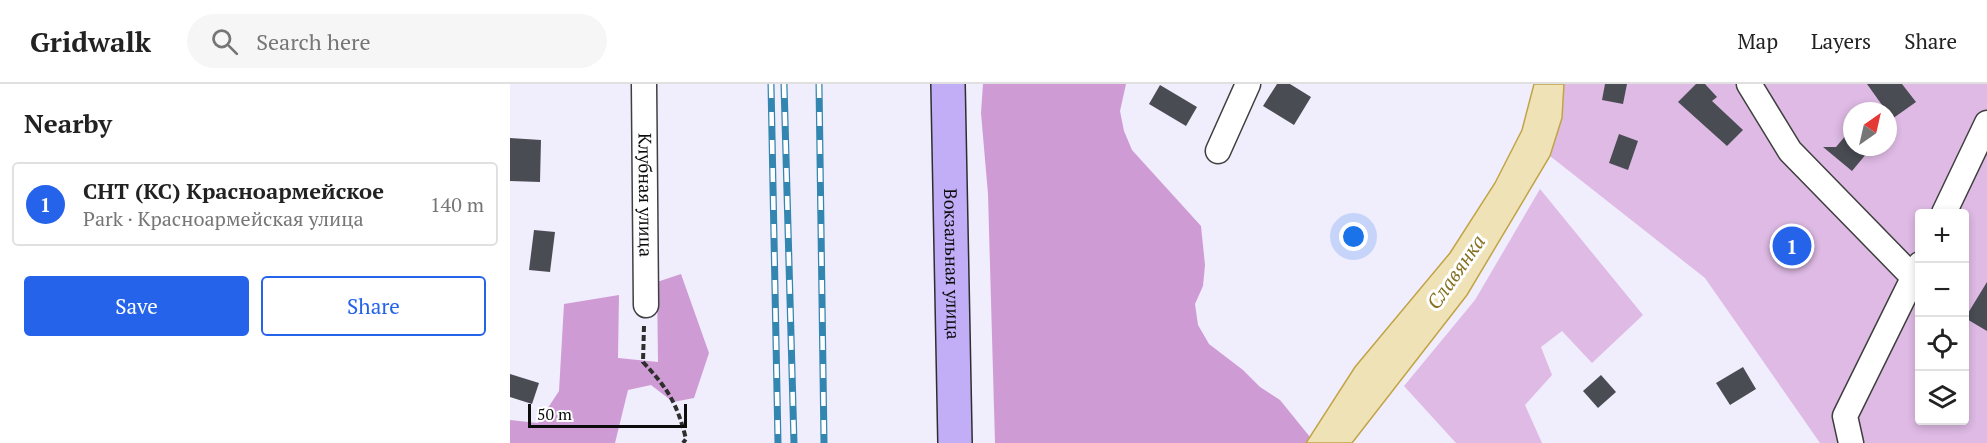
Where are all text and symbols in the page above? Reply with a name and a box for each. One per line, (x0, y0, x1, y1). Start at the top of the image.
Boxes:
search box (187, 14, 607, 68)
text: Gridwalk (30, 23, 151, 60)
icon: search (208, 25, 241, 58)
text: Search here (256, 27, 371, 56)
text: Map (1737, 27, 1778, 55)
text: Layers (1811, 27, 1871, 55)
text: Share (1904, 27, 1957, 55)
north arrow (1843, 102, 1897, 156)
text: Nearby (24, 106, 112, 140)
street label: Клубная улица (633, 133, 659, 257)
text: СНТ (КС) Красноармейское (83, 176, 384, 205)
street label: Вокзальная улица (939, 188, 966, 340)
text: 1 (40, 191, 51, 218)
text: 140 m (430, 191, 484, 218)
text: Park · Красноармейская улица (83, 205, 364, 232)
map controls (1915, 209, 1969, 425)
button: + (1915, 209, 1969, 263)
your location (1339, 222, 1368, 251)
pin: 1 (1772, 224, 1812, 268)
water label: Славянка (1420, 229, 1491, 314)
button: − (1915, 263, 1969, 317)
button: Save (24, 276, 249, 336)
button: Share (261, 276, 486, 336)
button: locate (1915, 317, 1969, 371)
button: layers (1915, 371, 1969, 425)
scale bar (528, 401, 687, 428)
text: 50 m (537, 403, 572, 425)

